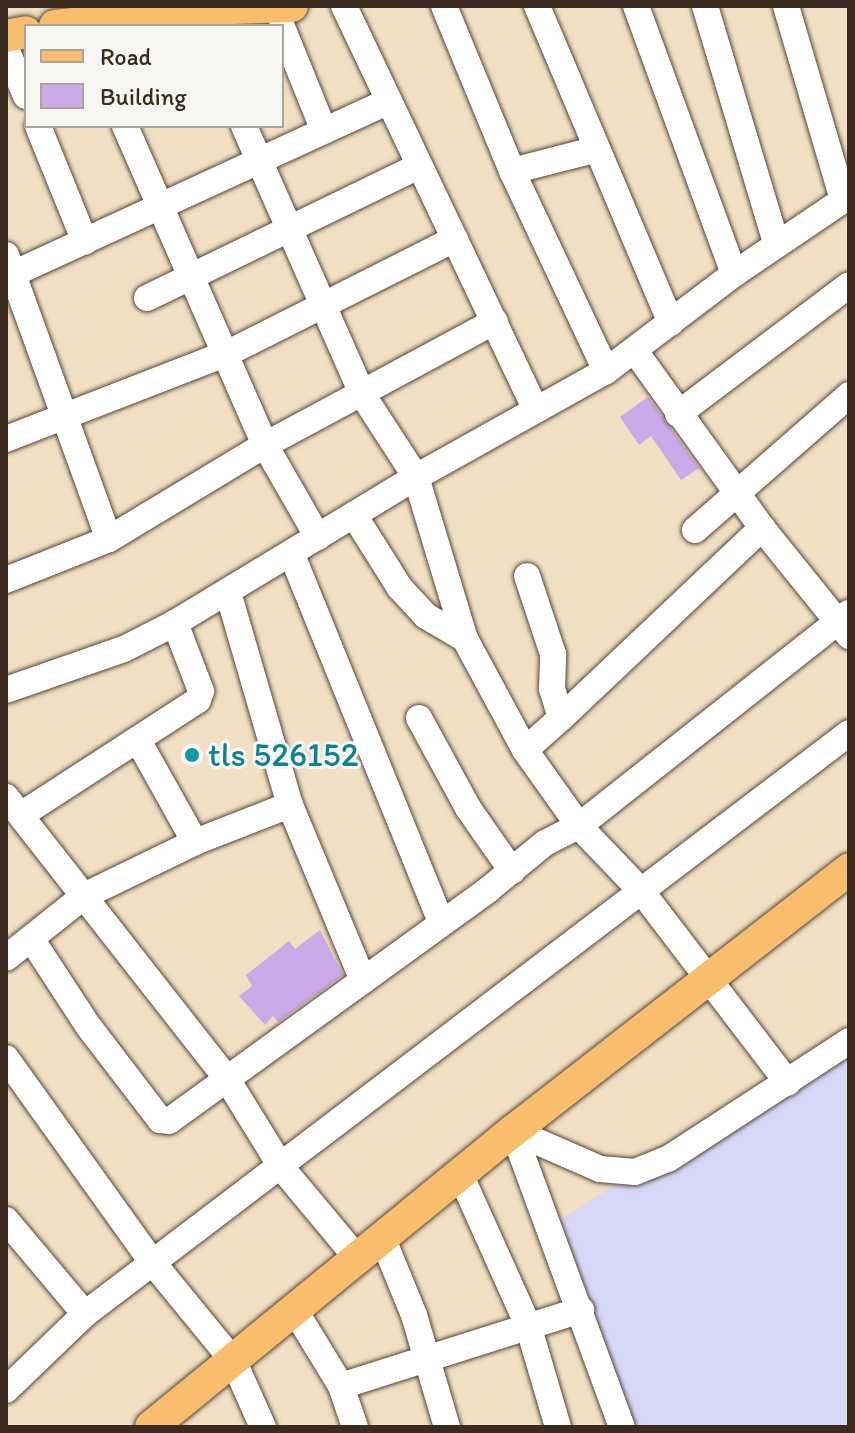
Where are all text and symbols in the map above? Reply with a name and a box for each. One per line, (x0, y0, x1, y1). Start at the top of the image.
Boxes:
legend (24, 24, 284, 128)
text: Road (100, 42, 152, 71)
text: Building (100, 82, 187, 111)
place label: tls 526152 (208, 735, 359, 775)
marker: tls 526152 (183, 746, 201, 764)

